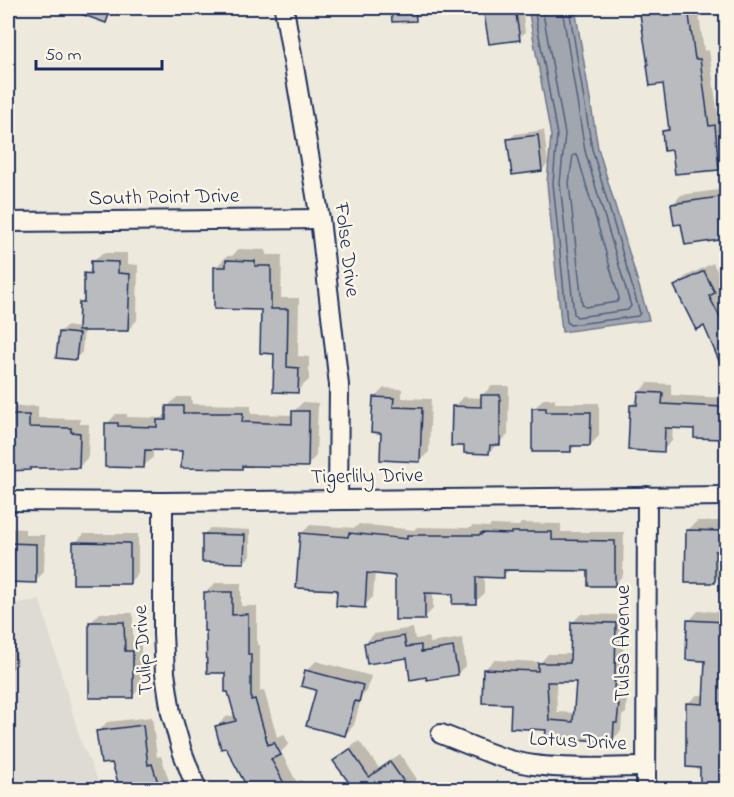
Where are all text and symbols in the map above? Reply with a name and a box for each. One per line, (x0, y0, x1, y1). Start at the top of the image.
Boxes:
scale bar (36, 33, 162, 71)
text: 50 m (45, 43, 82, 69)
street label: South Point Drive (88, 182, 240, 214)
street label: Folse Drive (325, 200, 367, 299)
street label: Tigerlily Drive (310, 461, 424, 495)
street label: Tulsa Avenue (609, 584, 639, 701)
street label: Tulip Drive (126, 603, 162, 696)
street label: Lotus Drive (529, 724, 628, 760)

